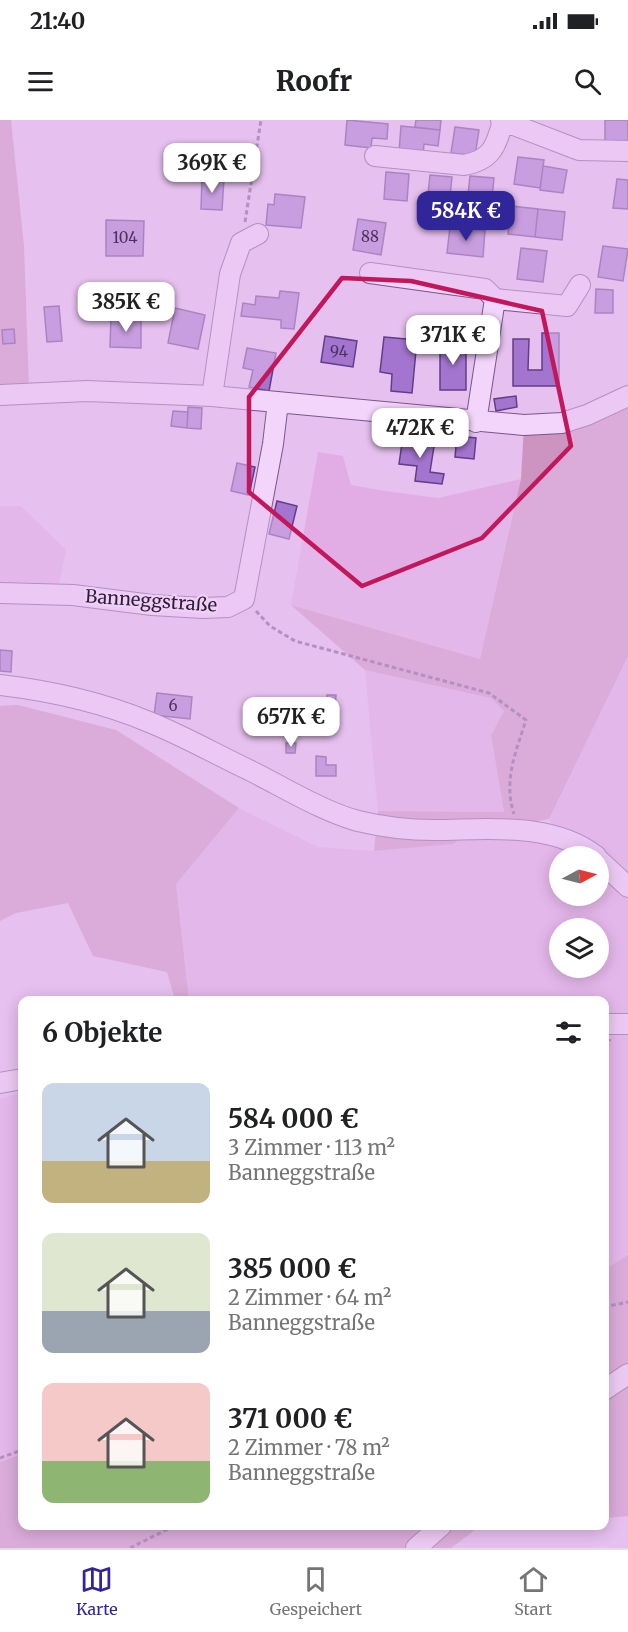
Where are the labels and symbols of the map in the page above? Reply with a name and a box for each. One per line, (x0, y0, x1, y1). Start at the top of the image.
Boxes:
pin: 369K € (163, 143, 261, 194)
pin: 584K € (417, 191, 515, 242)
house number: 88 (361, 227, 379, 246)
house number: 104 (113, 228, 137, 247)
pin: 385K € (77, 282, 175, 333)
pin: 371K € (404, 315, 502, 366)
house number: 94 (330, 342, 348, 361)
pin: 472K € (371, 408, 469, 459)
street label: Banneggstraße (84, 584, 218, 617)
house number: 6 (168, 696, 178, 715)
pin: 657K € (242, 697, 340, 748)
north arrow (549, 846, 609, 906)

